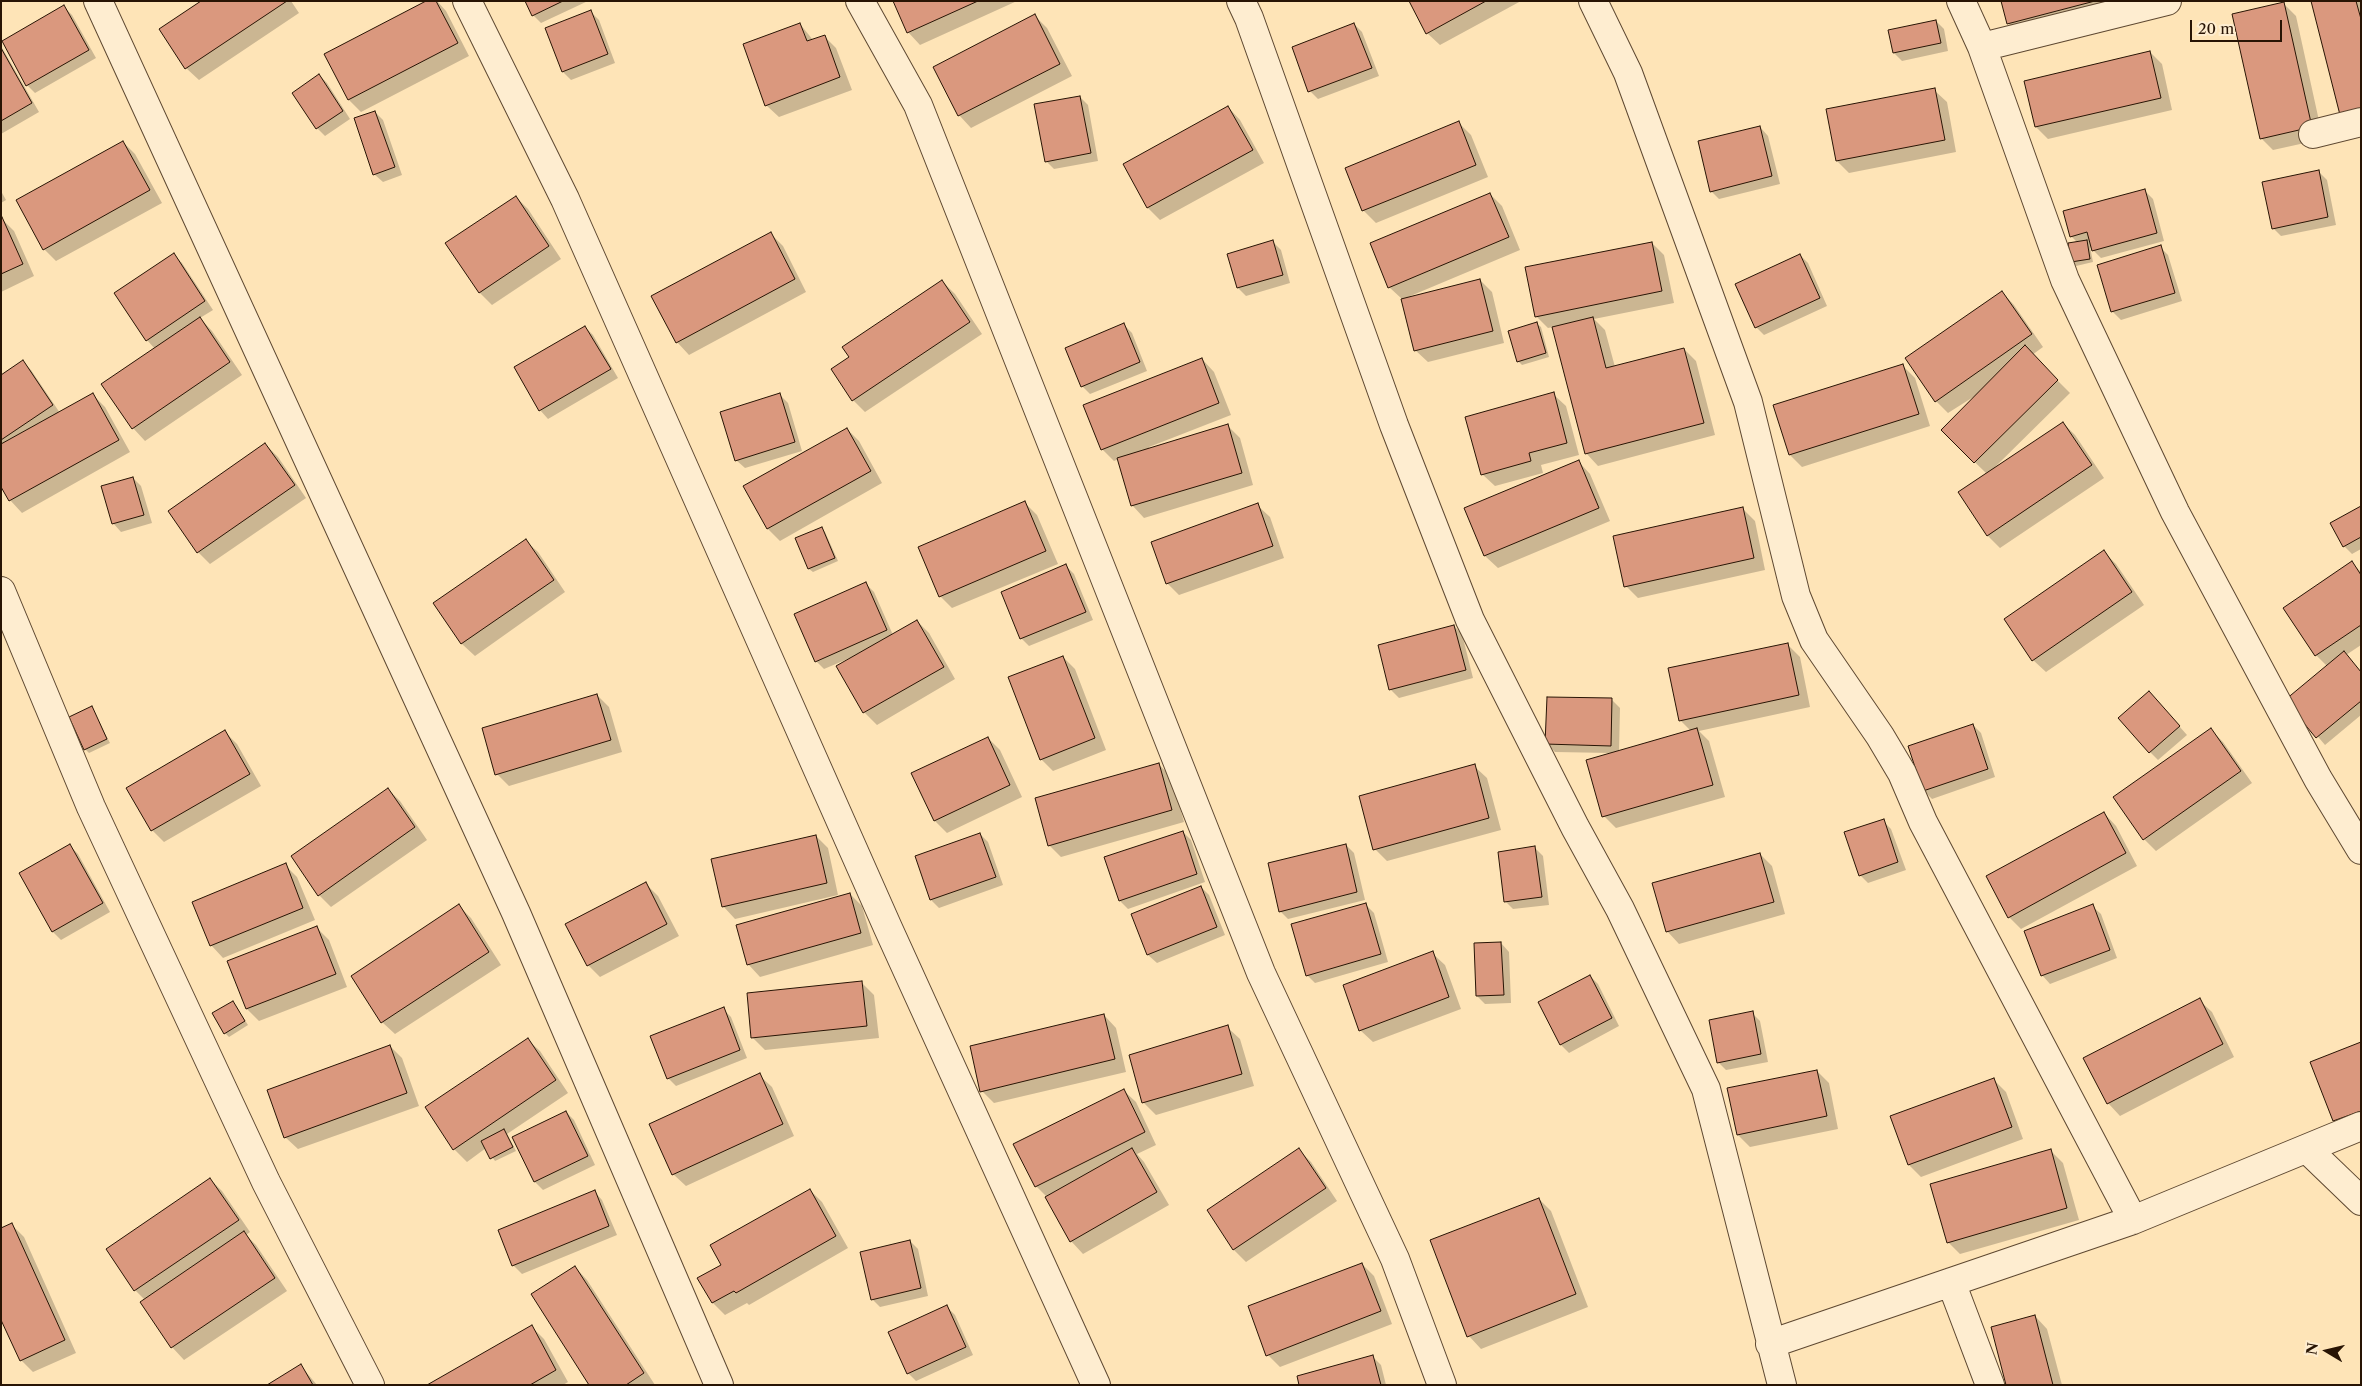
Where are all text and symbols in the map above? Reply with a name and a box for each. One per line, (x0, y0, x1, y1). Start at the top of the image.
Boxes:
scale bar (2192, 10, 2284, 42)
text: 20 m (2198, 19, 2234, 38)
north arrow (2302, 1326, 2352, 1376)
text: N (2302, 1341, 2322, 1356)

